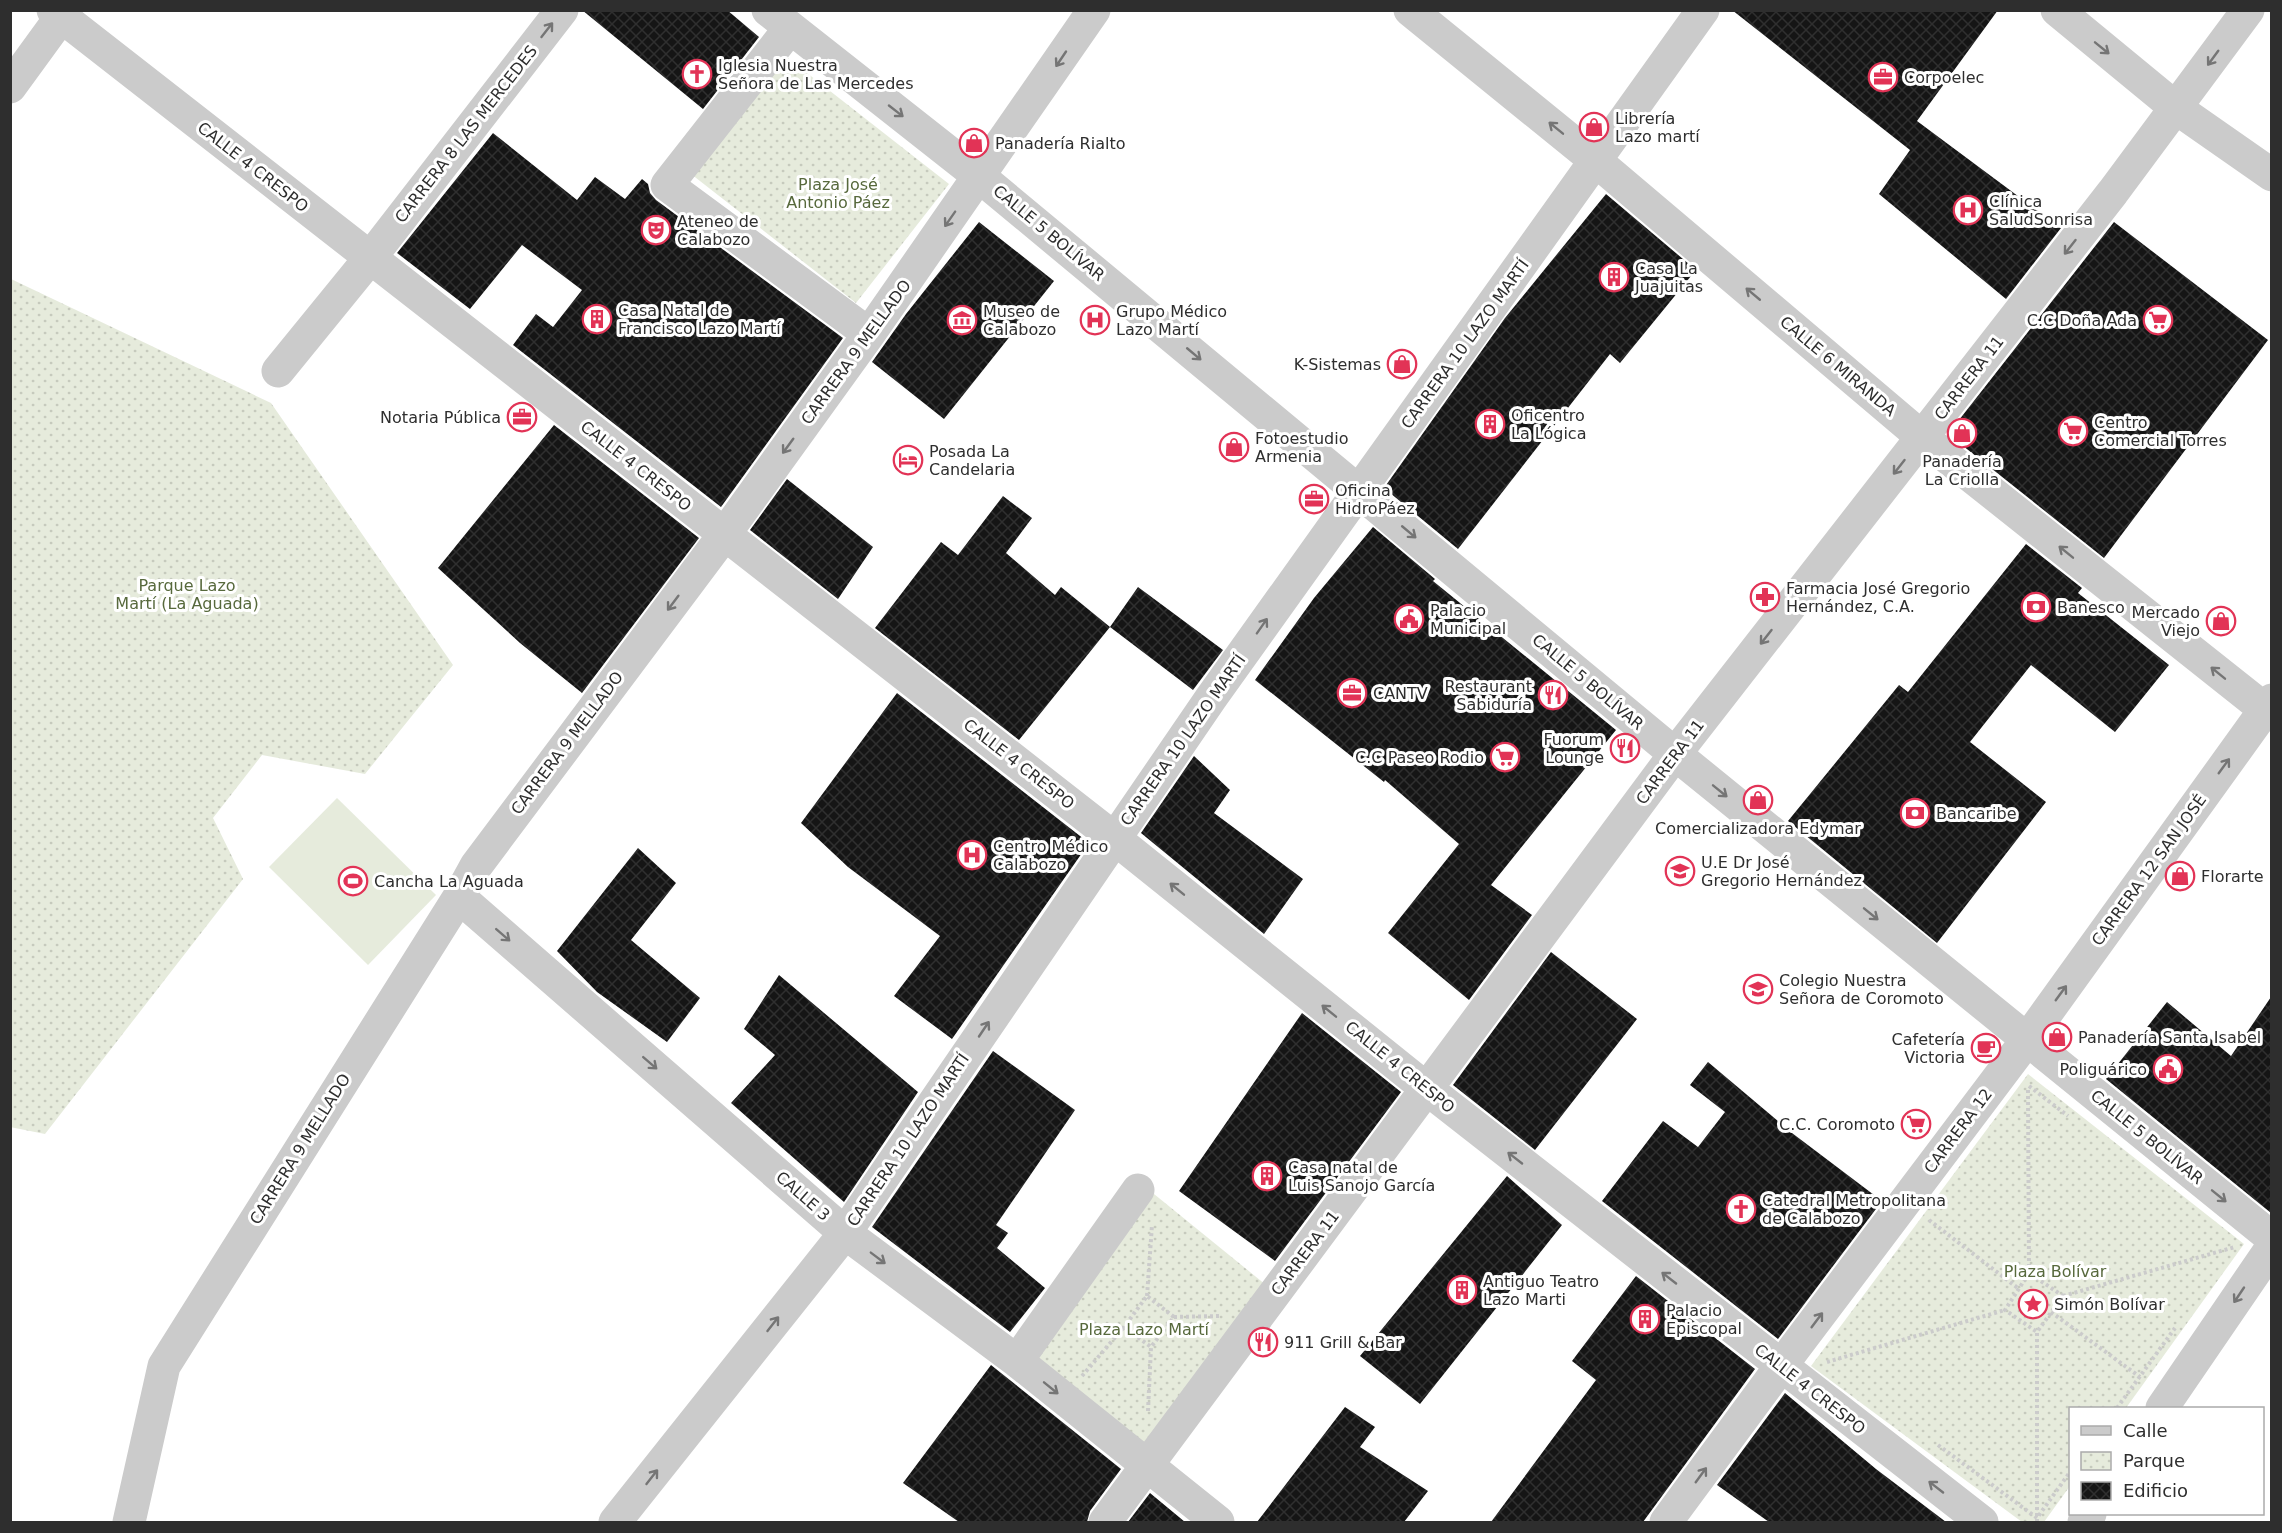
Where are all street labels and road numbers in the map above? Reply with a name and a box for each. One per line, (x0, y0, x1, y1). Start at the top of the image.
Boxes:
street label: CARRERA 8 LAS MERCEDES (391, 42, 541, 226)
street label: CALLE 4 CRESPO (194, 118, 312, 216)
street label: CALLE 5 BOLÍVAR (990, 181, 1108, 285)
street label: CARRERA 10 LAZO MARTÍ (1397, 255, 1533, 432)
street label: CARRERA 9 MELLADO (797, 276, 915, 428)
street label: CALLE 6 MIRANDA (1776, 312, 1900, 420)
street label: CARRERA 11 (1930, 332, 2008, 424)
street label: CALLE 4 CRESPO (577, 417, 695, 515)
street label: CALLE 5 BOLÍVAR (1529, 630, 1647, 734)
street label: CARRERA 10 LAZO MARTÍ (1117, 651, 1250, 829)
street label: CARRERA 9 MELLADO (507, 668, 627, 818)
street label: CALLE 4 CRESPO (960, 715, 1078, 813)
street label: CARRERA 11 (1632, 716, 1708, 808)
street label: CARRERA 12 SAN JOSÉ (2088, 791, 2210, 949)
street label: CALLE 4 CRESPO (1341, 1017, 1459, 1117)
street label: CARRERA 10 LAZO MARTÍ (843, 1050, 973, 1230)
street label: CARRERA 9 MELLADO (246, 1070, 354, 1228)
street label: CARRERA 12 (1920, 1085, 1996, 1177)
street label: CALLE 5 BOLÍVAR (2087, 1086, 2207, 1188)
street label: CALLE 3 (772, 1167, 834, 1225)
street label: CARRERA 11 (1267, 1207, 1343, 1299)
street label: CALLE 4 CRESPO (1751, 1340, 1869, 1438)

